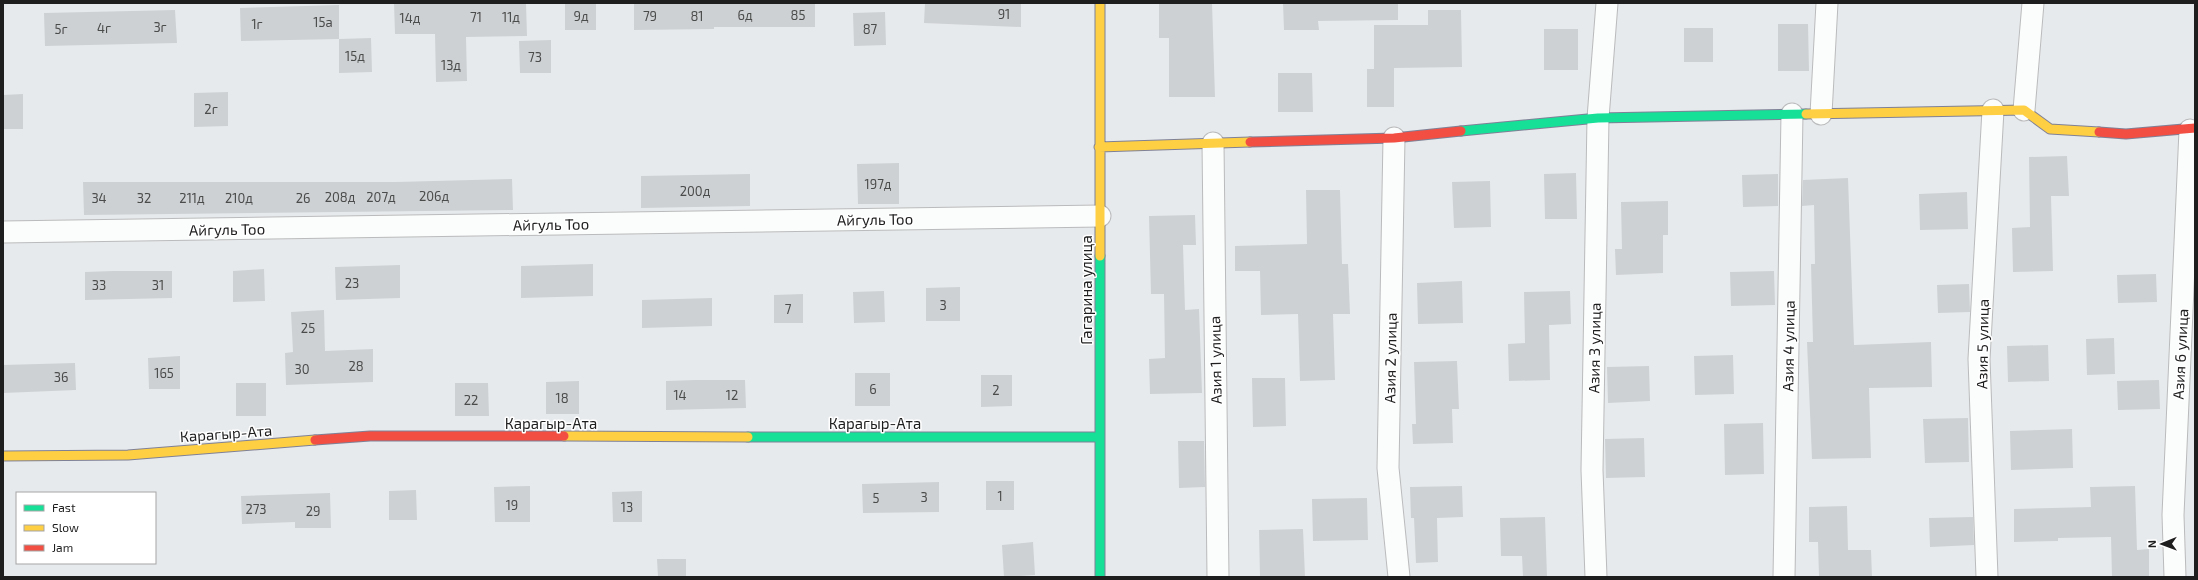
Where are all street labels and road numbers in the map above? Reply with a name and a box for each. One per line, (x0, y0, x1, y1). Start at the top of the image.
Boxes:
street label: Айгуль Тоо (837, 209, 913, 230)
street label: Айгуль Тоо (513, 214, 589, 235)
street label: Айгуль Тоо (189, 219, 265, 240)
street label: Гагарина улица (1077, 235, 1096, 345)
street label: Азия 5 улица (1972, 299, 1993, 389)
street label: Азия 4 улица (1778, 300, 1799, 392)
street label: Азия 3 улица (1584, 303, 1605, 393)
street label: Азия 6 улица (2169, 308, 2192, 400)
street label: Азия 2 улица (1380, 312, 1401, 404)
street label: Азия 1 улица (1205, 316, 1226, 404)
street label: Карагыр-Ата (505, 414, 597, 432)
street label: Карагыр-Ата (829, 414, 921, 432)
street label: Карагыр-Ата (179, 421, 273, 445)

